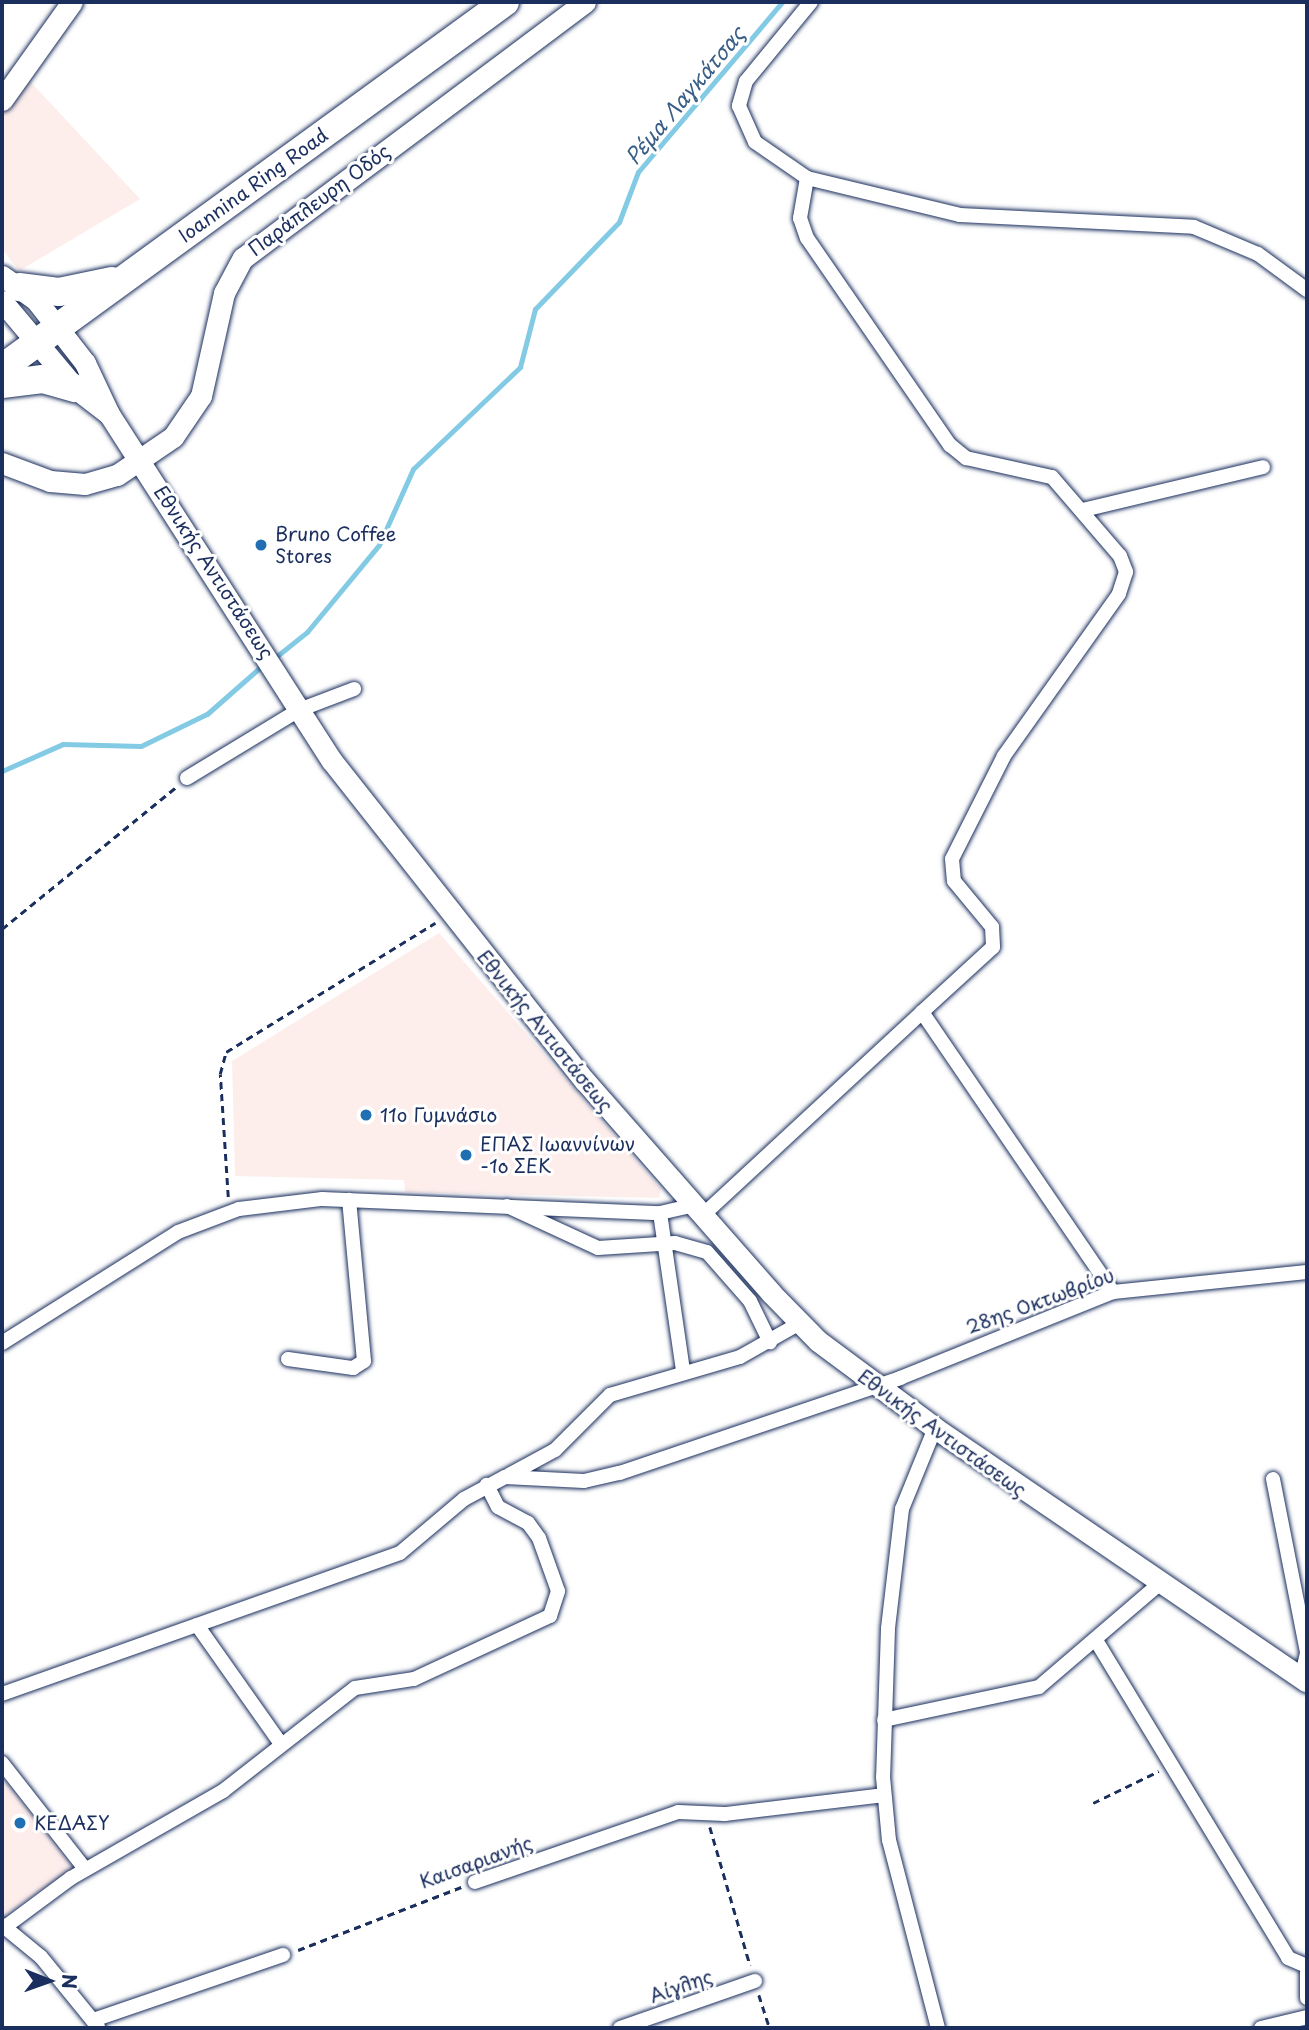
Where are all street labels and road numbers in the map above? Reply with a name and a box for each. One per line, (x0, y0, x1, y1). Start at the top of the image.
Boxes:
street label: Ioannina Ring Road (174, 123, 332, 247)
street label: Παράπλευρη Οδός (244, 139, 394, 261)
street label: Εθνικής Αντιστάσεως (149, 481, 279, 663)
street label: Εθνικής Αντιστάσεως (472, 945, 618, 1117)
street label: 28ης Οκτωβρίου (963, 1264, 1117, 1338)
street label: Εθνικής Αντιστάσεως (853, 1364, 1031, 1502)
street label: Καισαριανής (416, 1831, 536, 1893)
street label: Αίγλης (646, 1965, 716, 2007)

